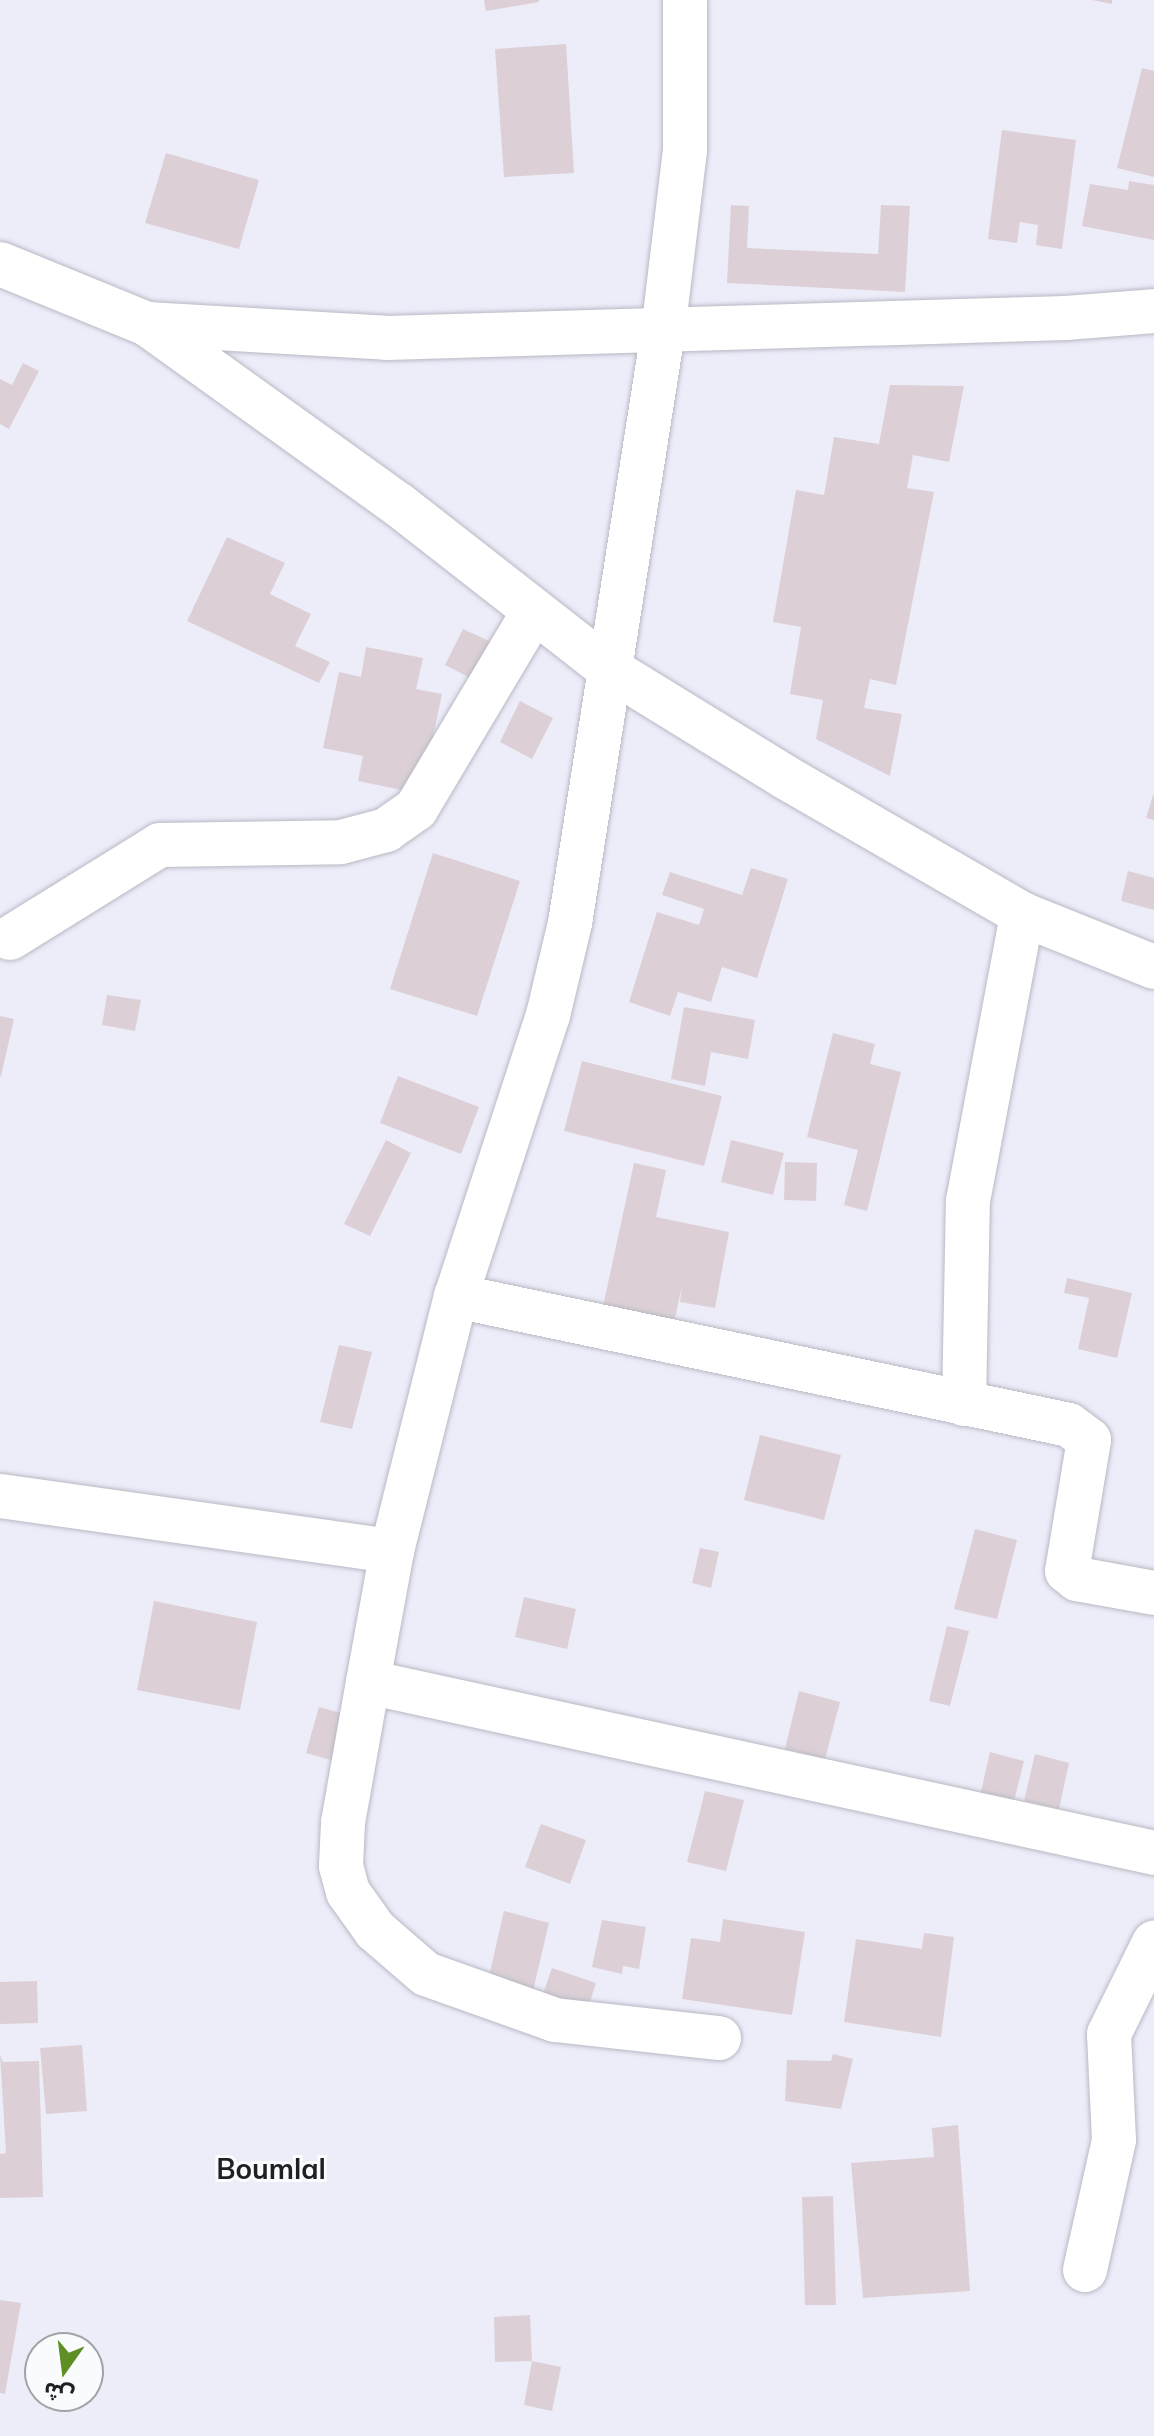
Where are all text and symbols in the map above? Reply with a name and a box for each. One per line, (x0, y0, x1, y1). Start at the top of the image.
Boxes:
district label: Boumlal (216, 2152, 326, 2186)
north arrow (24, 2332, 104, 2412)
text: ش (41, 2376, 77, 2411)

